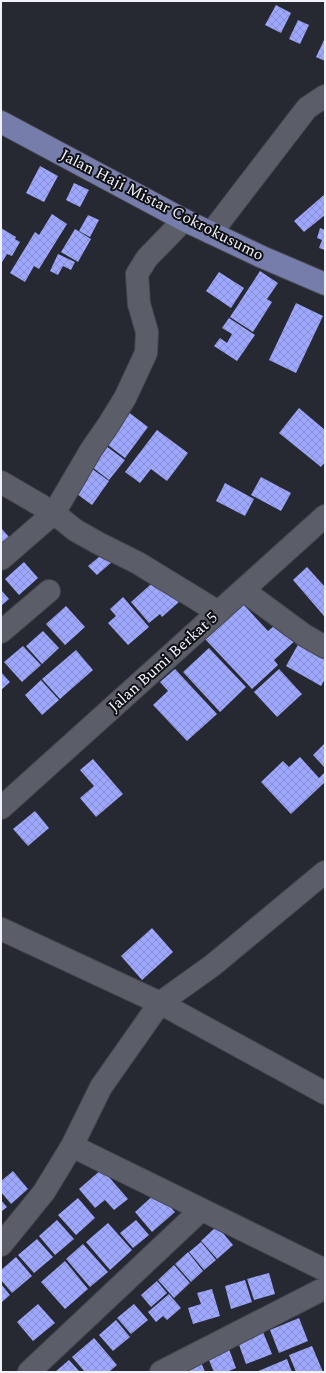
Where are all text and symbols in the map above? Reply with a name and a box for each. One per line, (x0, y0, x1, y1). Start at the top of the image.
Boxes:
street label: Jalan Haji Mistar Cokrokusumo (56, 143, 268, 267)
street label: Jalan Bumi Berkat 5 (103, 606, 223, 718)

